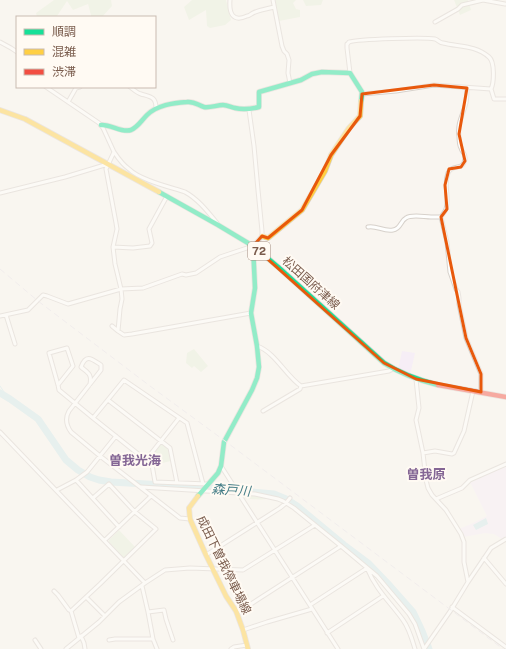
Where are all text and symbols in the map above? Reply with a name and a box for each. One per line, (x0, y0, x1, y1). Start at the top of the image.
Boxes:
legend (16, 16, 156, 88)
text: 順調 (52, 25, 76, 39)
text: 混雑 (52, 45, 76, 59)
text: 渋滞 (52, 65, 76, 79)
road number: 72 (248, 242, 270, 260)
street label: 松田国府津線 (280, 254, 342, 312)
district label: 曽我光海 (109, 453, 161, 468)
district label: 曽我原 (406, 467, 446, 482)
water label: 森戸川 (211, 481, 253, 499)
street label: 成田下曽我停車場線 (194, 513, 254, 617)

